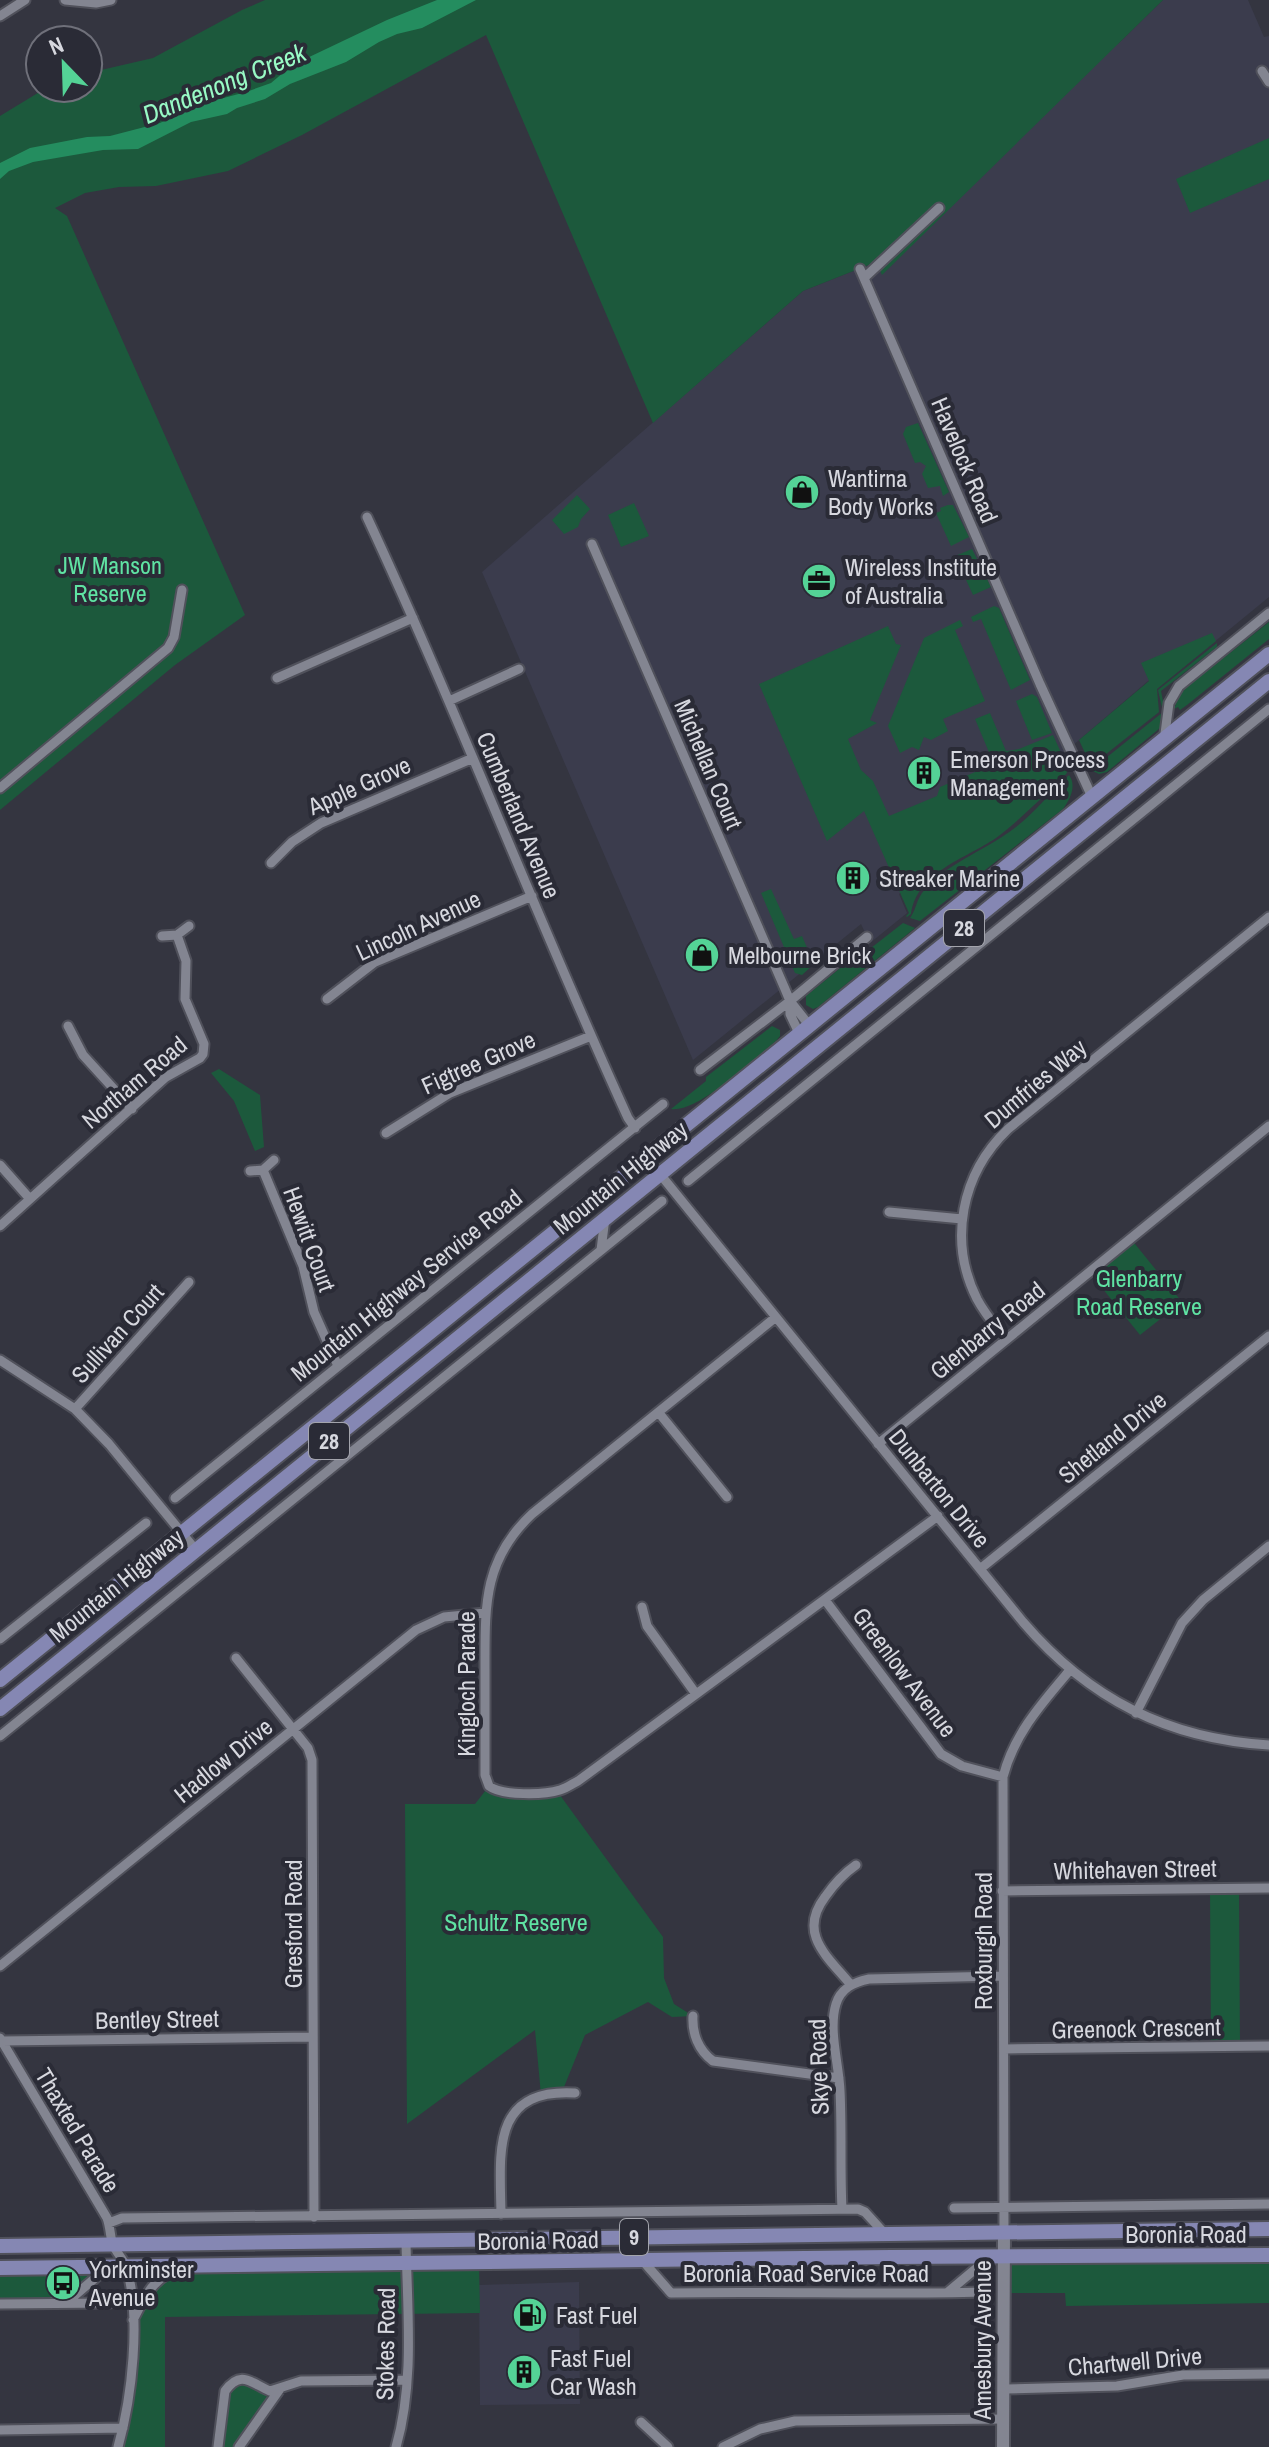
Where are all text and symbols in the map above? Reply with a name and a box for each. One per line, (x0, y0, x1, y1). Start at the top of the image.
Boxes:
north arrow (24, 24, 104, 104)
text: N (44, 29, 68, 62)
water label: Dandenong Creek (137, 34, 312, 132)
street label: Havelock Road (924, 392, 1006, 528)
place label: Wantirna Body Works (828, 462, 934, 522)
shop icon: Wantirna Body Works (783, 473, 821, 511)
park label: JW Manson Reserve (58, 549, 162, 609)
place label: Wireless Institute of Australia (845, 551, 997, 611)
office icon: Wireless Institute of Australia (800, 562, 838, 600)
street label: Michellan Court (667, 694, 751, 834)
street label: Cumberland Avenue (469, 727, 569, 903)
place label: Emerson Process Management (950, 743, 1105, 803)
street label: Apple Grove (302, 748, 415, 822)
building icon: Emerson Process Management (905, 754, 943, 792)
building icon: Streaker Marine (834, 859, 872, 897)
place label: Streaker Marine (879, 862, 1020, 894)
street label: Lincoln Avenue (350, 882, 486, 968)
road number: 28 (944, 910, 984, 946)
shop icon: Melbourne Brick (683, 936, 721, 974)
place label: Melbourne Brick (728, 939, 871, 971)
street label: Figtree Grove (416, 1023, 540, 1101)
street label: Northam Road (75, 1029, 193, 1135)
street label: Dumfries Way (977, 1031, 1093, 1135)
street label: Mountain Highway (546, 1113, 694, 1241)
street label: Hewitt Court (276, 1182, 344, 1296)
street label: Mountain Highway Service Road (284, 1182, 528, 1388)
park label: Glenbarry Road Reserve (1076, 1262, 1202, 1322)
street label: Glenbarry Road (923, 1274, 1051, 1386)
street label: Sullivan Court (64, 1276, 171, 1390)
street label: Shetland Drive (1051, 1384, 1173, 1490)
street label: Dunbarton Drive (882, 1422, 998, 1554)
road number: 28 (309, 1423, 349, 1459)
street label: Mountain Highway (42, 1521, 190, 1649)
street label: Greenlow Avenue (846, 1600, 964, 1744)
street label: Kingloch Parade (450, 1611, 482, 1757)
street label: Hadlow Drive (167, 1710, 279, 1810)
street label: Whitehaven Street (1053, 1852, 1217, 1886)
street label: Gresford Road (277, 1859, 309, 1989)
street label: Roxburgh Road (967, 1872, 999, 2010)
park label: Schultz Reserve (444, 1906, 588, 1938)
street label: Bentley Street (95, 2002, 220, 2036)
street label: Greenock Crescent (1051, 2011, 1222, 2045)
street label: Skye Road (800, 2018, 836, 2116)
street label: Thaxted Parade (28, 2062, 128, 2198)
street label: Boronia Road (1125, 2218, 1247, 2250)
road number: 9 (620, 2219, 648, 2255)
street label: Boronia Road (477, 2223, 599, 2257)
place label: Yorkminster Avenue (88, 2253, 194, 2313)
street label: Boronia Road Service Road (683, 2257, 929, 2289)
street label: Amesbury Avenue (966, 2260, 998, 2421)
bus stop icon: Yorkminster Avenue (44, 2264, 82, 2302)
street label: Stokes Road (368, 2287, 402, 2401)
fuel station icon: Fast Fuel (511, 2296, 549, 2334)
place label: Fast Fuel (556, 2299, 637, 2331)
street label: Chartwell Drive (1067, 2339, 1203, 2383)
place label: Fast Fuel Car Wash (550, 2342, 637, 2402)
building icon: Fast Fuel Car Wash (505, 2353, 543, 2391)

